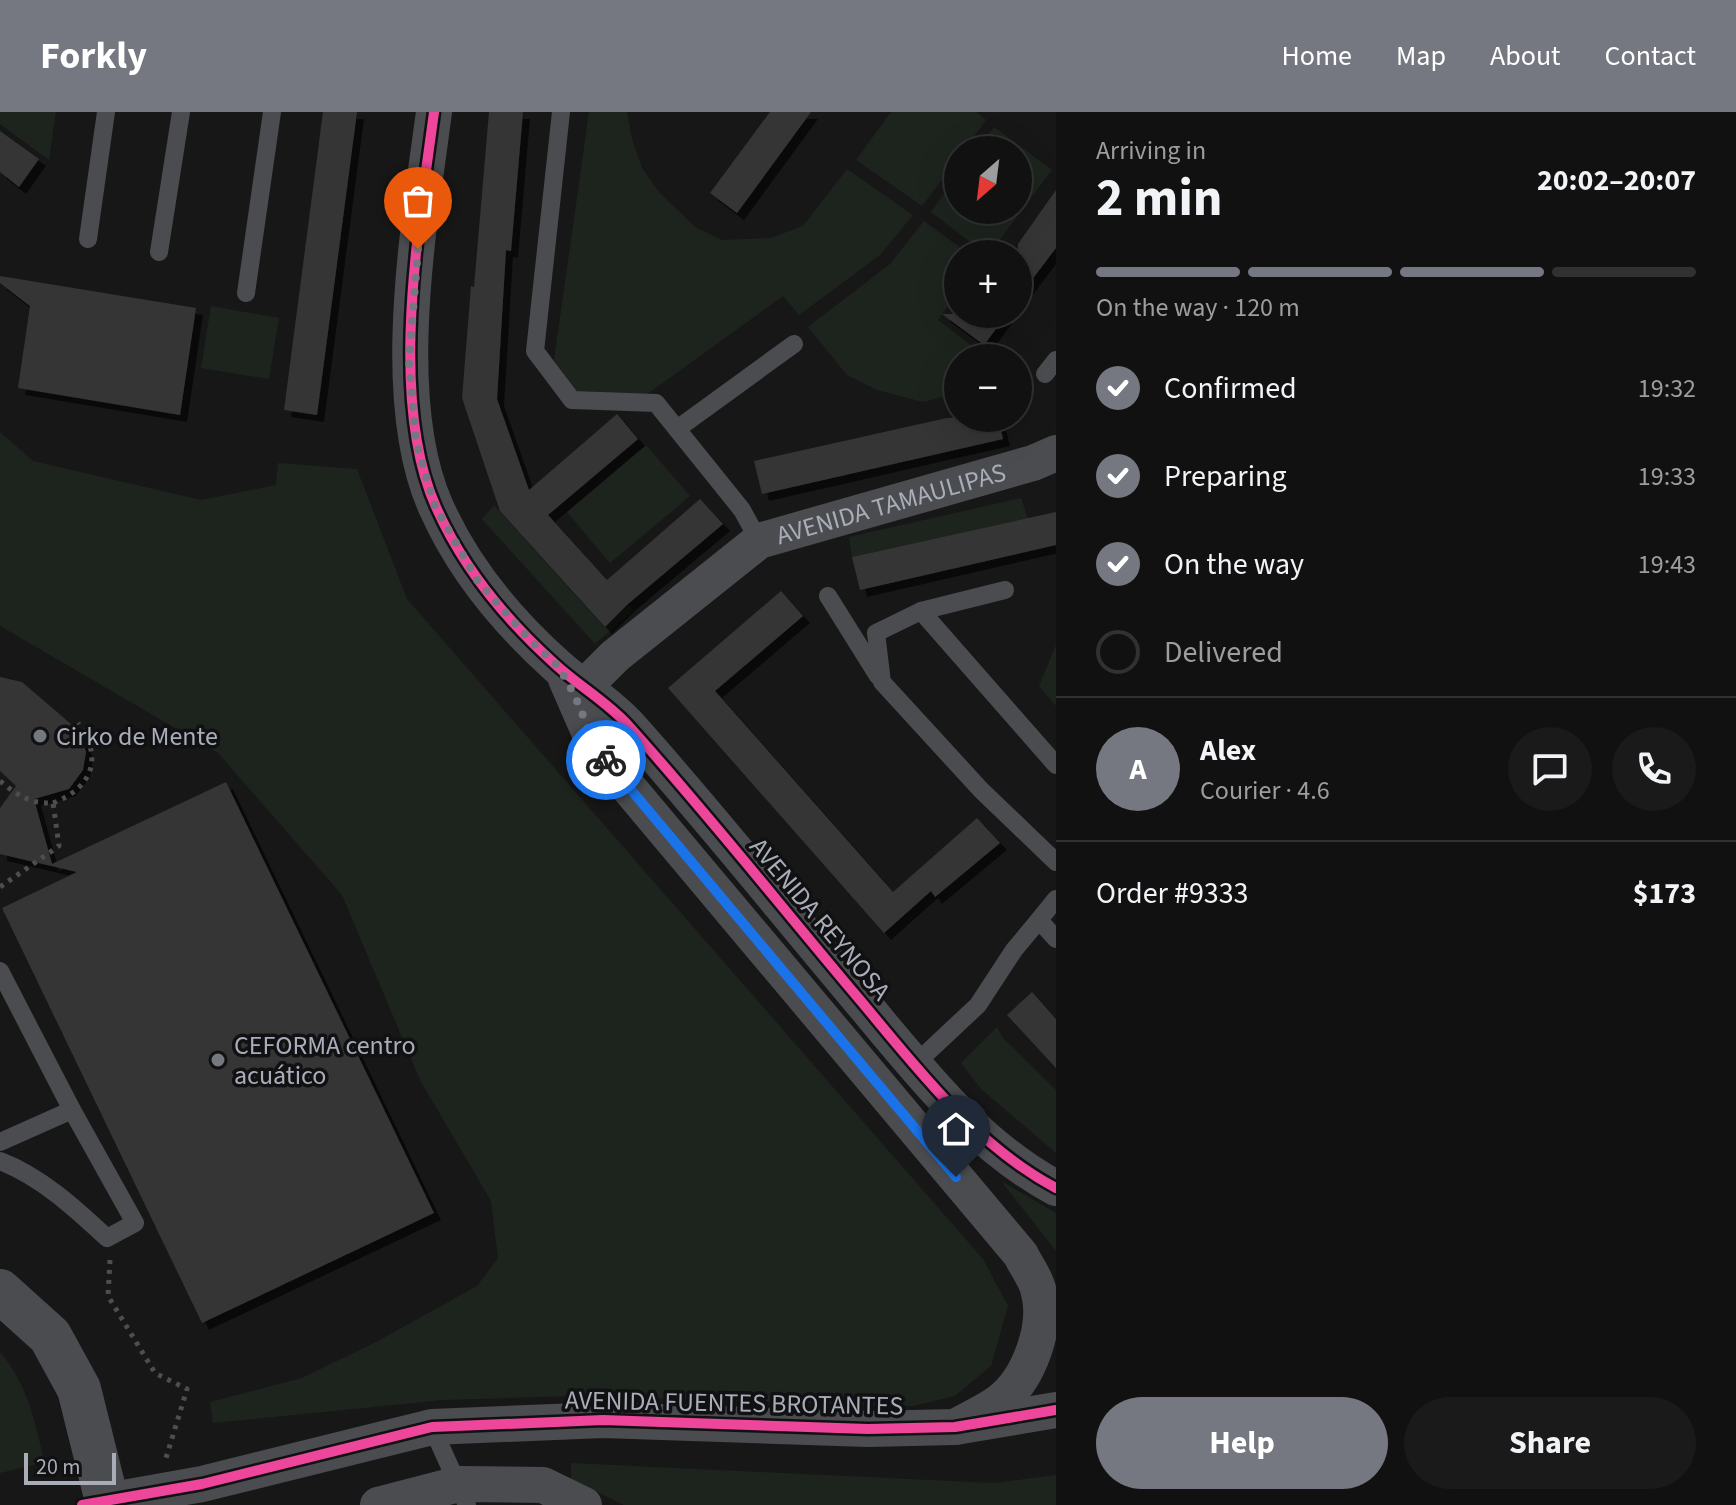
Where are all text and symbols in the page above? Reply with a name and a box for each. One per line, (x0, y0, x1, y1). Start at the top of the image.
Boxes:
text: Forkly (40, 29, 147, 83)
text: Home (1281, 36, 1352, 76)
text: Map (1396, 36, 1446, 76)
text: About (1490, 36, 1561, 76)
text: Contact (1605, 36, 1696, 76)
text: Arriving in (1096, 132, 1206, 169)
north arrow (944, 136, 1032, 224)
map controls (944, 136, 1032, 432)
text: 20:02–20:07 (1537, 159, 1696, 202)
text: 2 min (1096, 162, 1223, 236)
pin (384, 167, 452, 249)
icon: bag (396, 179, 440, 223)
button: + (944, 240, 1032, 328)
text: On the way · 120 m (1096, 289, 1300, 326)
button: − (944, 344, 1032, 432)
icon: check (1096, 366, 1140, 410)
text: Confirmed (1164, 367, 1297, 410)
text: 19:32 (1638, 370, 1696, 407)
street label: AVENIDA TAMAULIPAS (772, 453, 1010, 554)
icon: check (1096, 454, 1140, 498)
text: Preparing (1164, 455, 1287, 498)
text: 19:33 (1638, 458, 1696, 495)
icon: check (1096, 542, 1140, 586)
text: On the way (1164, 543, 1304, 586)
text: 19:43 (1638, 546, 1696, 583)
text: Delivered (1164, 631, 1283, 674)
place label: Cirko de Mente (56, 718, 218, 755)
courier (566, 720, 646, 800)
marker: Cirko de Mente (31, 727, 49, 745)
button: chat (1508, 727, 1592, 811)
button: phone (1612, 727, 1696, 811)
text: Alex (1200, 729, 1256, 772)
icon: bike (584, 738, 628, 782)
text: A (1129, 748, 1147, 791)
text: Courier · 4.6 (1200, 772, 1330, 809)
street label: AVENIDA REYNOSA (741, 830, 900, 1009)
text: Order #9333 (1096, 872, 1249, 915)
text: $173 (1633, 872, 1696, 915)
place label: CEFORMA centro acuático (234, 1027, 415, 1094)
marker: CEFORMA centro acuático (209, 1051, 227, 1069)
pin (922, 1095, 990, 1177)
icon: home (934, 1107, 978, 1151)
street label: AVENIDA FUENTES BROTANTES (564, 1382, 904, 1424)
button: Help (1096, 1397, 1388, 1489)
button: Share (1404, 1397, 1696, 1489)
scale bar (24, 1449, 116, 1485)
text: 20 m (36, 1451, 81, 1483)

